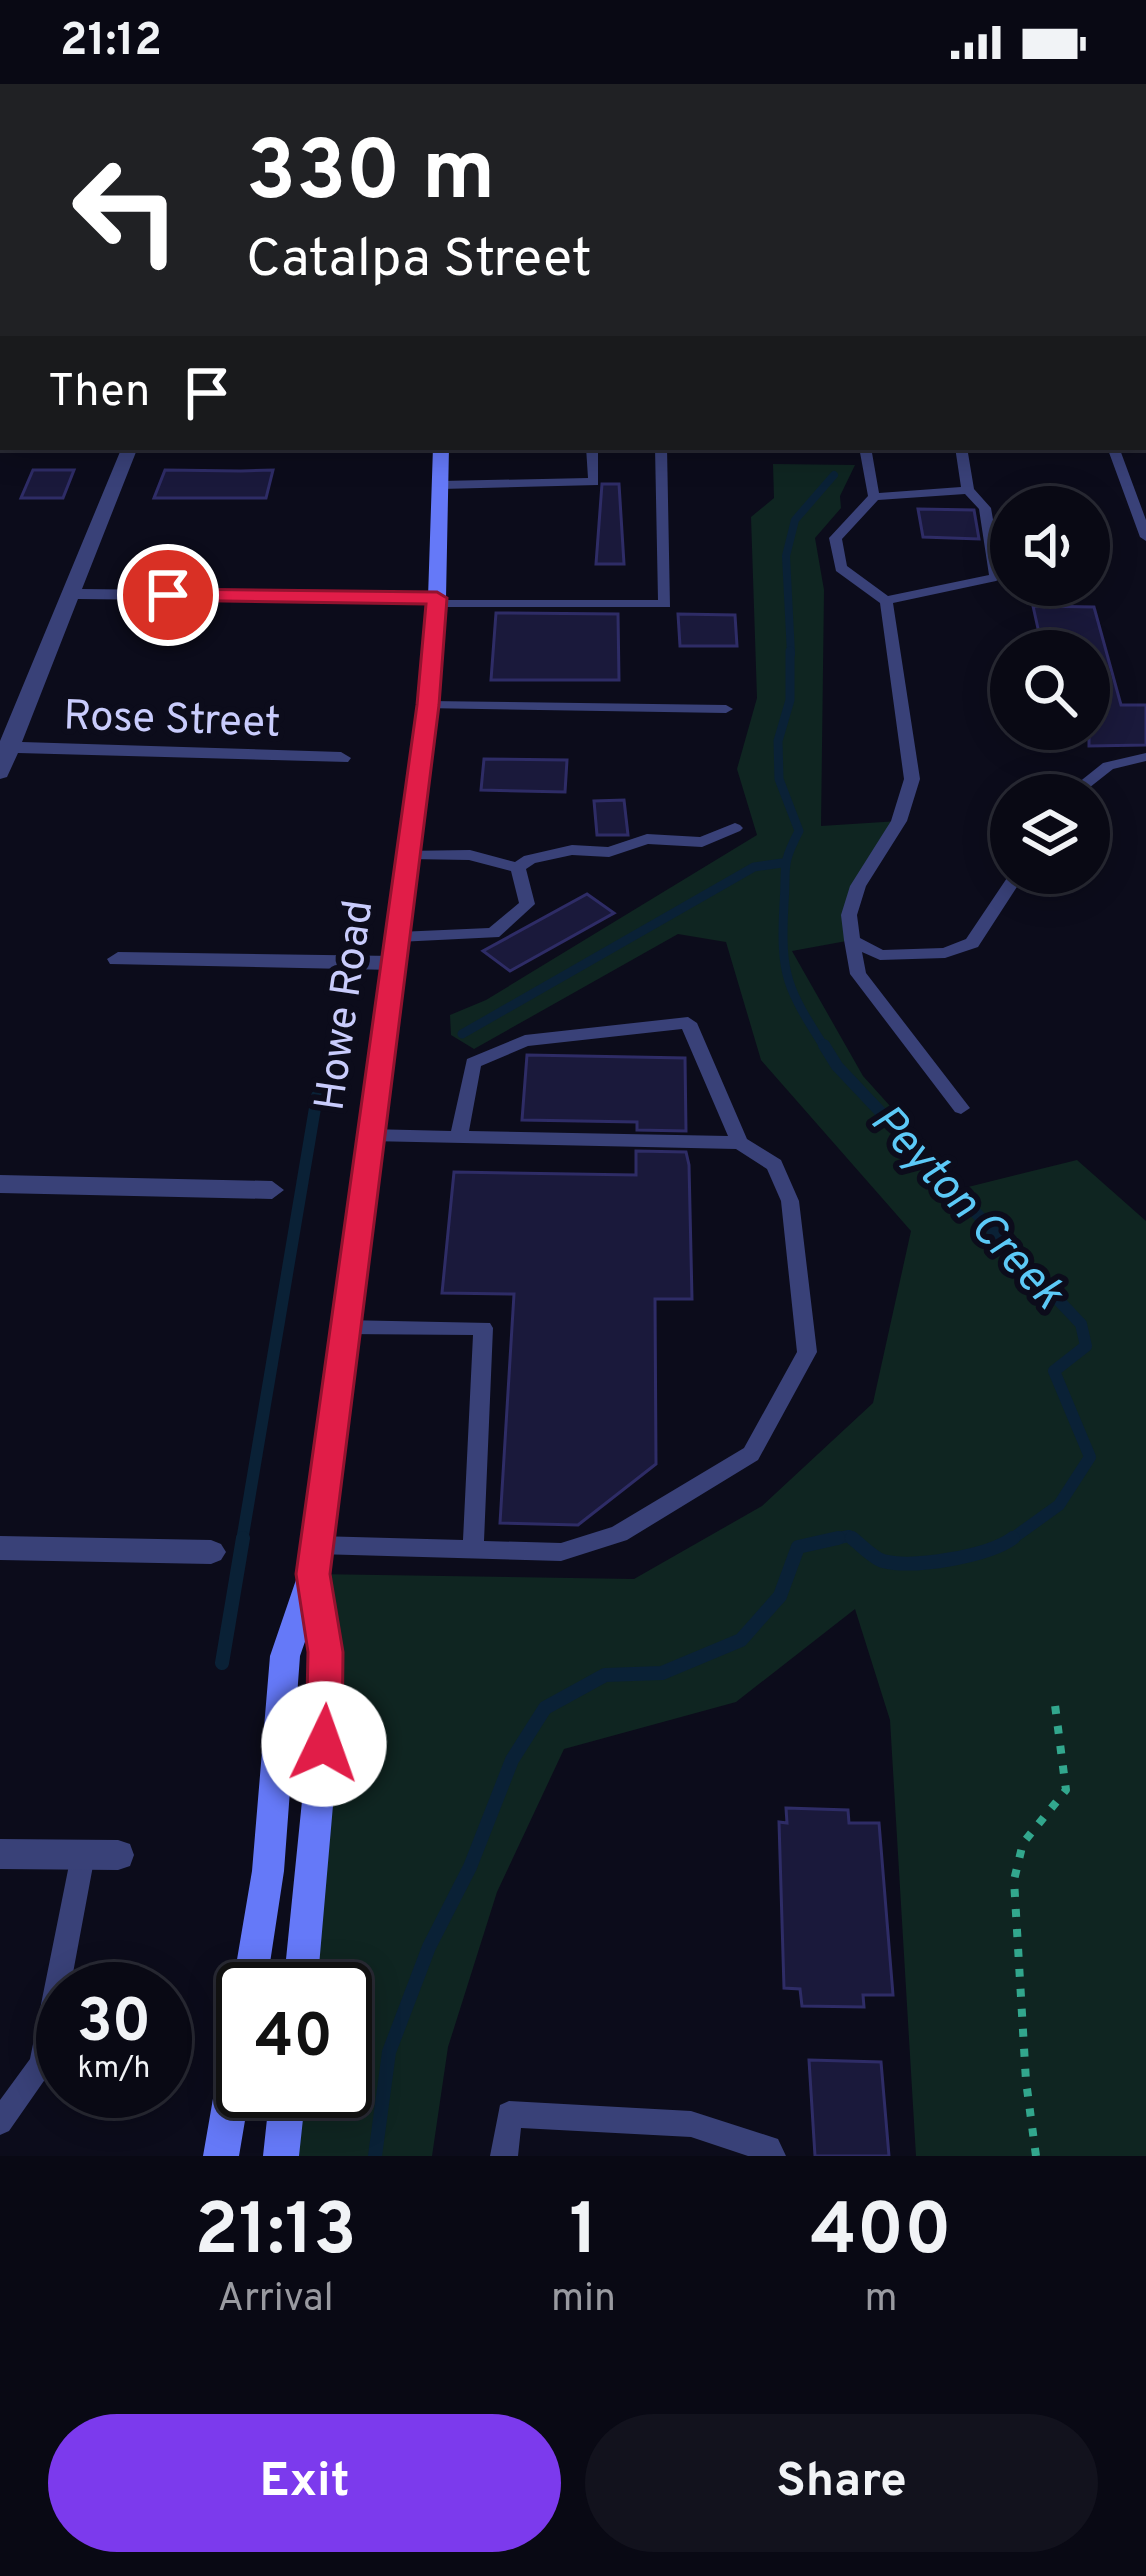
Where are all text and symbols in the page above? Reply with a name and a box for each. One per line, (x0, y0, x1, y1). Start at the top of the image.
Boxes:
text: 21:12 (60, 14, 162, 71)
text: 330 m (246, 123, 495, 229)
icon: left (48, 132, 204, 288)
text: Catalpa Street (246, 227, 592, 296)
icon: arrive (174, 360, 240, 426)
text: Then (48, 365, 150, 422)
map controls (990, 486, 1110, 894)
button: sound (990, 486, 1110, 606)
pin (117, 544, 219, 646)
icon: arrive (135, 562, 201, 628)
button: search (990, 630, 1110, 750)
street label: Rose Street (62, 691, 281, 752)
button: layers (990, 774, 1110, 894)
street label: Howe Road (305, 897, 387, 1114)
water label: Peyton Creek (857, 1094, 1076, 1323)
position arrow (261, 1681, 387, 1807)
speed limit sign: 40 (216, 1962, 372, 2118)
text: 30 (77, 1987, 151, 2063)
text: km/h (78, 2051, 150, 2088)
text: 21:13 (194, 2188, 357, 2280)
text: 1 (569, 2188, 598, 2280)
text: 400 (810, 2188, 952, 2280)
text: Arrival (217, 2276, 334, 2325)
text: min (551, 2276, 616, 2325)
text: m (864, 2276, 898, 2325)
button: Exit (48, 2414, 561, 2552)
button: Share (585, 2414, 1098, 2552)

